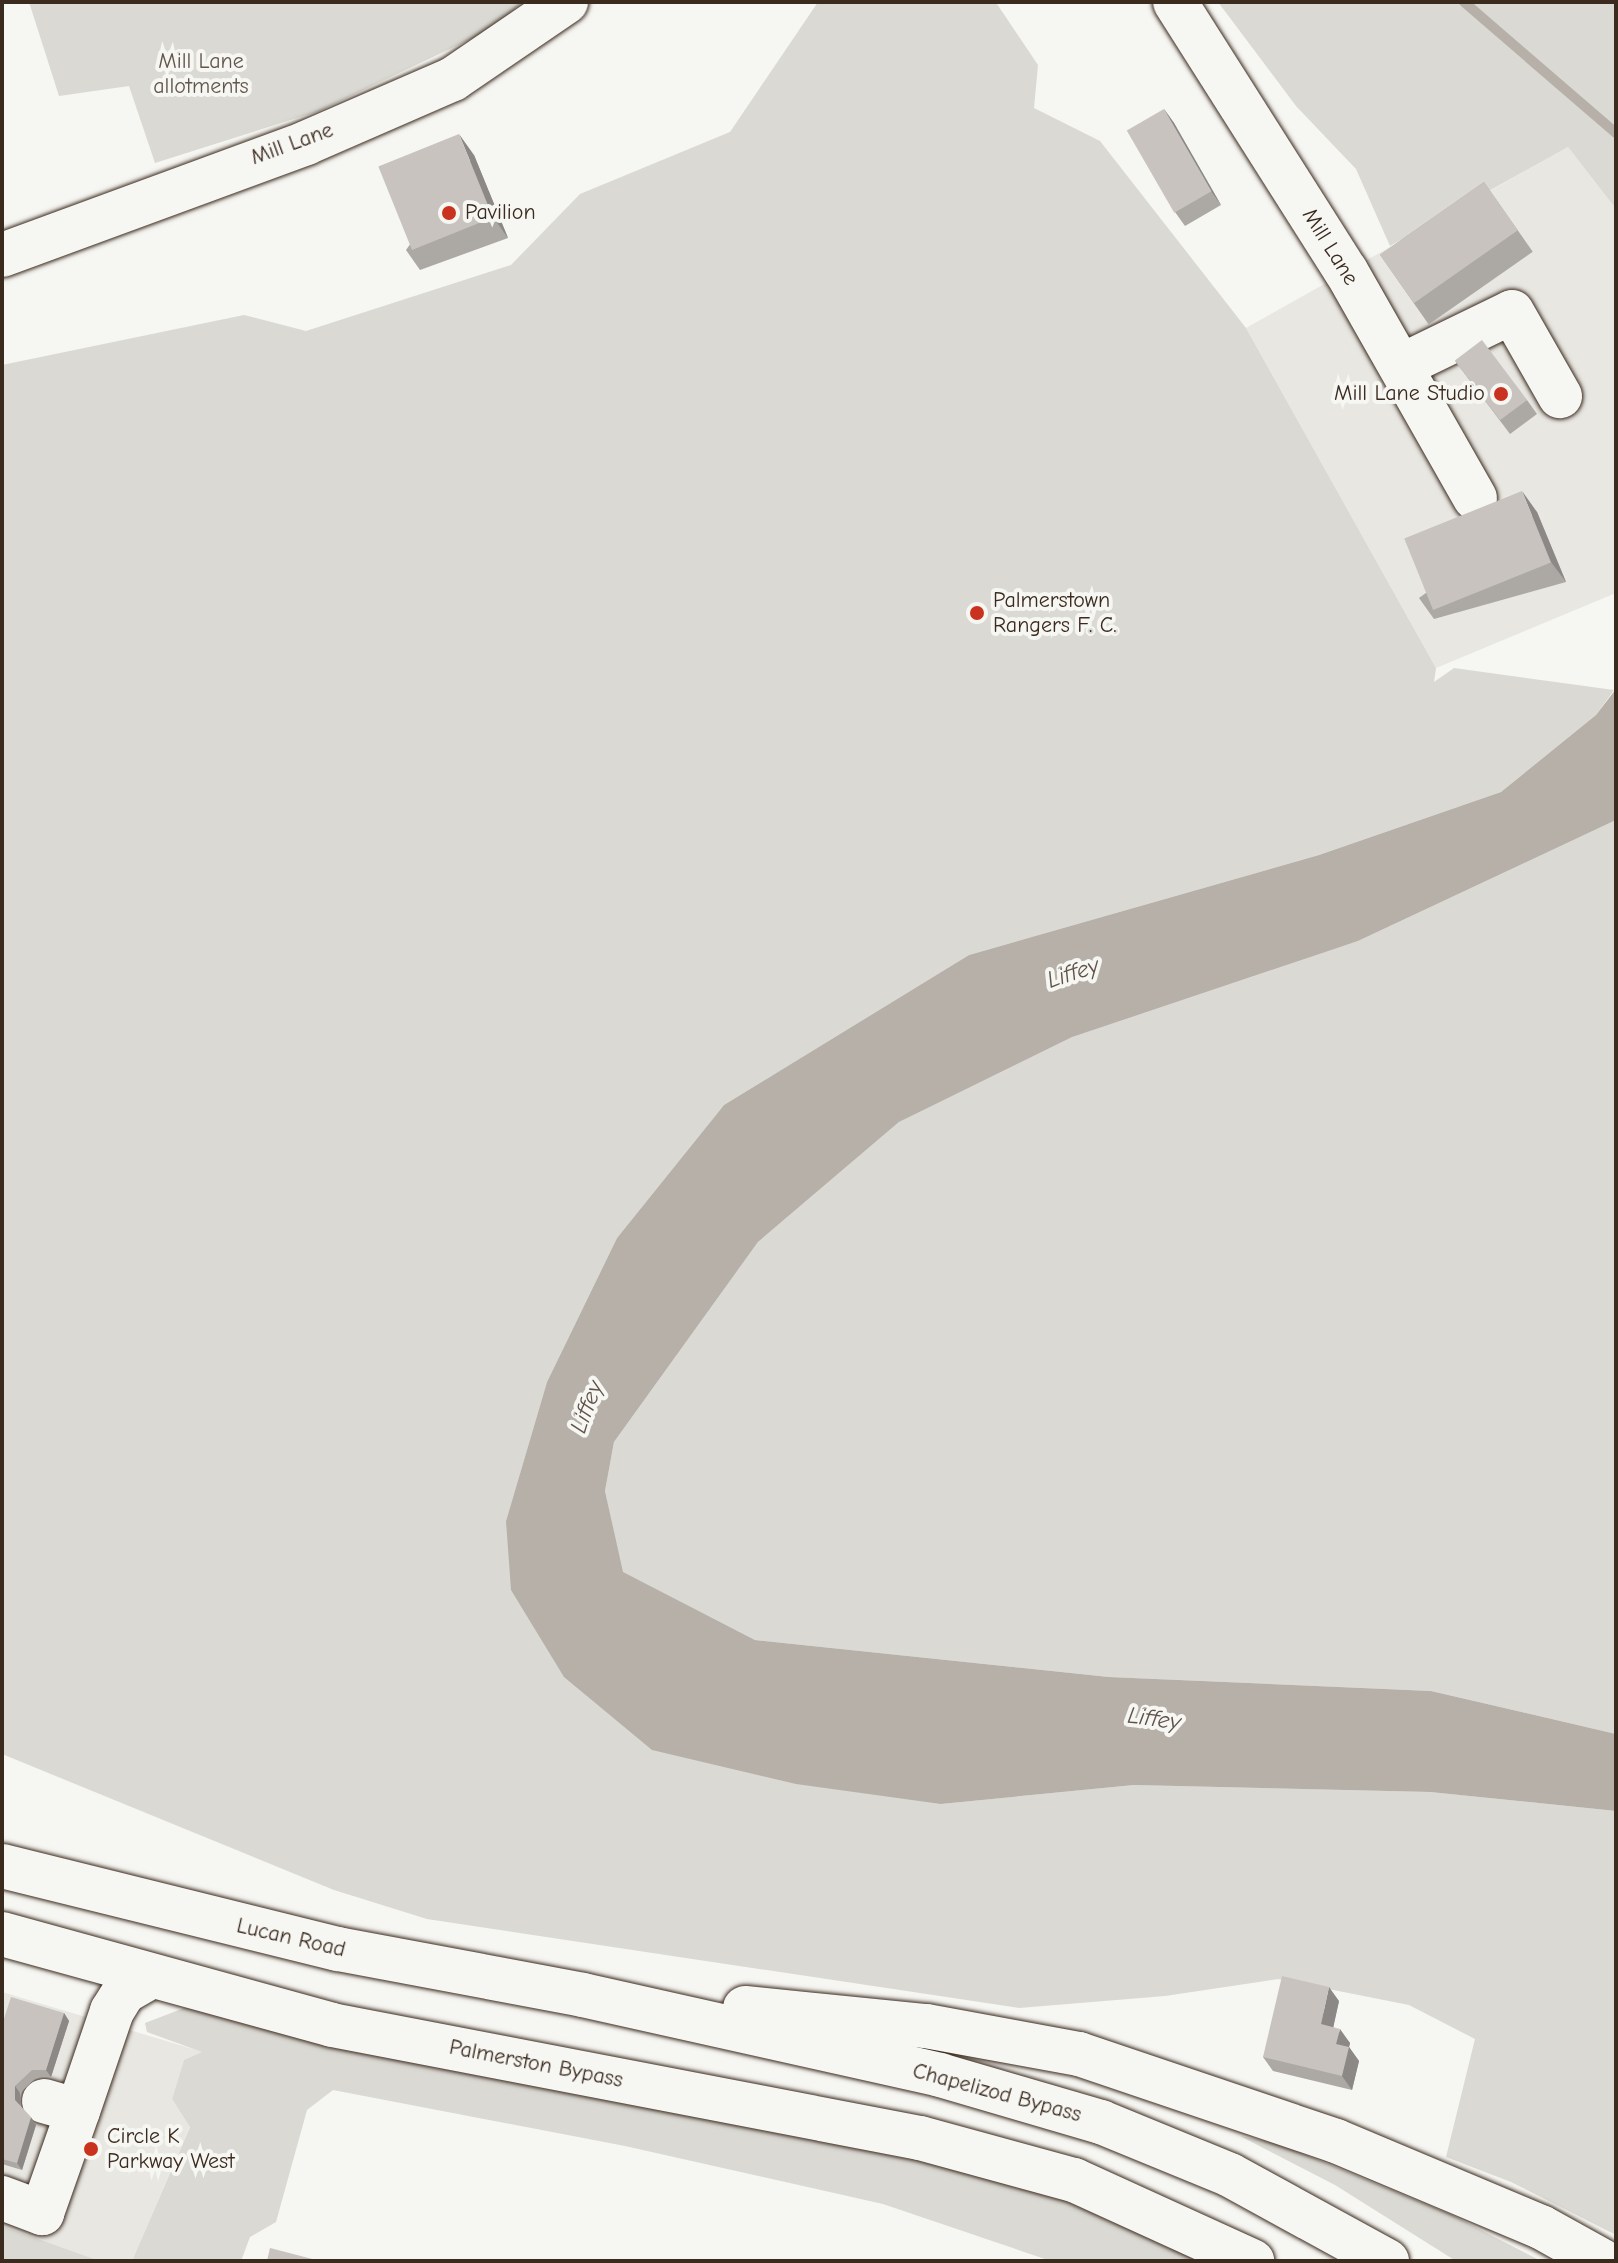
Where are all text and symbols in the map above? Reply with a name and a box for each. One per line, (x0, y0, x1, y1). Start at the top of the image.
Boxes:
park label: Mill Lane allotments (153, 48, 249, 100)
street label: Mill Lane (247, 117, 337, 171)
place label: Pavilion (465, 200, 536, 226)
marker: Pavilion (440, 204, 458, 222)
street label: Mill Lane (1296, 204, 1364, 290)
place label: Mill Lane Studio (1334, 381, 1485, 407)
marker: Mill Lane Studio (1492, 385, 1510, 403)
place label: Palmerstown Rangers F. C. (993, 587, 1117, 638)
marker: Palmerstown Rangers F. C. (968, 604, 986, 622)
water label: Liffey (1043, 951, 1103, 995)
water label: Liffey (564, 1377, 610, 1437)
water label: Liffey (1126, 1701, 1182, 1737)
street label: Lucan Road (234, 1913, 348, 1963)
street label: Palmerston Bypass (447, 2034, 625, 2094)
street label: Chapelizod Bypass (910, 2058, 1084, 2128)
place label: Circle K Parkway West (107, 2123, 234, 2174)
marker: Circle K Parkway West (82, 2140, 100, 2158)

